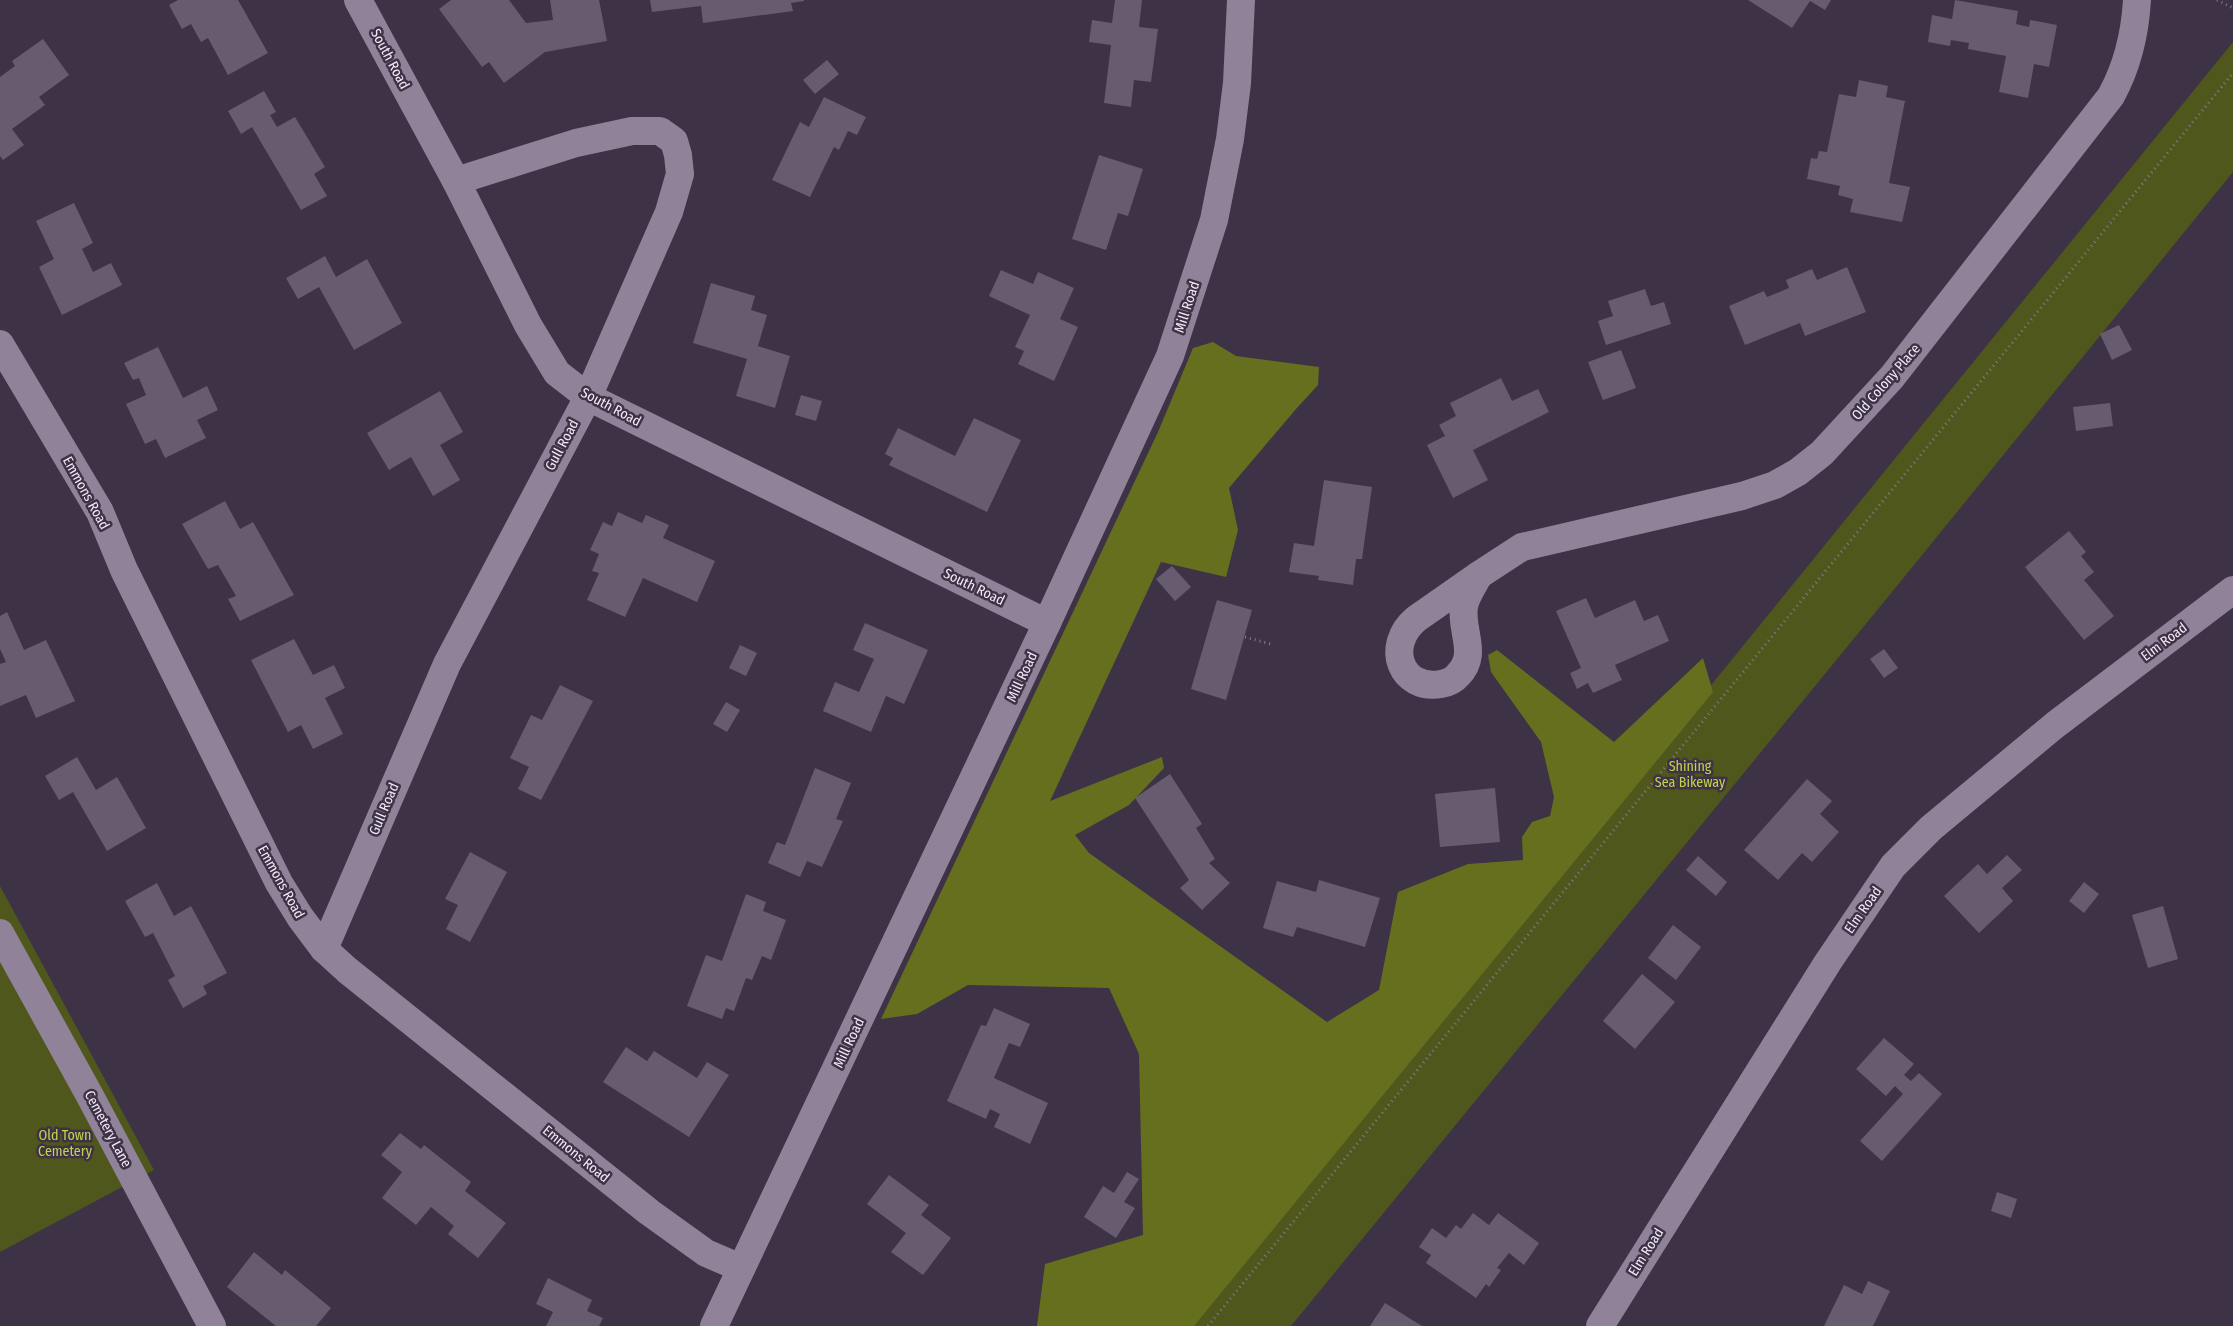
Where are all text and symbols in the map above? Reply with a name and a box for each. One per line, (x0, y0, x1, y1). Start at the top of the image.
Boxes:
street label: South Road (367, 26, 413, 92)
street label: Mill Road (1171, 279, 1203, 335)
street label: Old Colony Place (1848, 340, 1924, 424)
street label: South Road (578, 384, 644, 430)
street label: Gull Road (542, 417, 582, 473)
street label: Emmons Road (59, 453, 113, 533)
street label: South Road (941, 565, 1007, 609)
street label: Elm Road (2138, 619, 2190, 665)
street label: Mill Road (1003, 649, 1041, 705)
park label: Shining Sea Bikeway (1655, 758, 1726, 791)
street label: Gull Road (365, 780, 403, 838)
street label: Emmons Road (254, 842, 308, 922)
street label: Elm Road (1841, 883, 1885, 937)
street label: Mill Road (830, 1015, 868, 1071)
street label: Cemetery Lane (81, 1088, 135, 1170)
street label: Emmons Road (539, 1122, 613, 1186)
park label: Old Town Cemetery (38, 1127, 93, 1160)
street label: Elm Road (1625, 1225, 1667, 1279)

